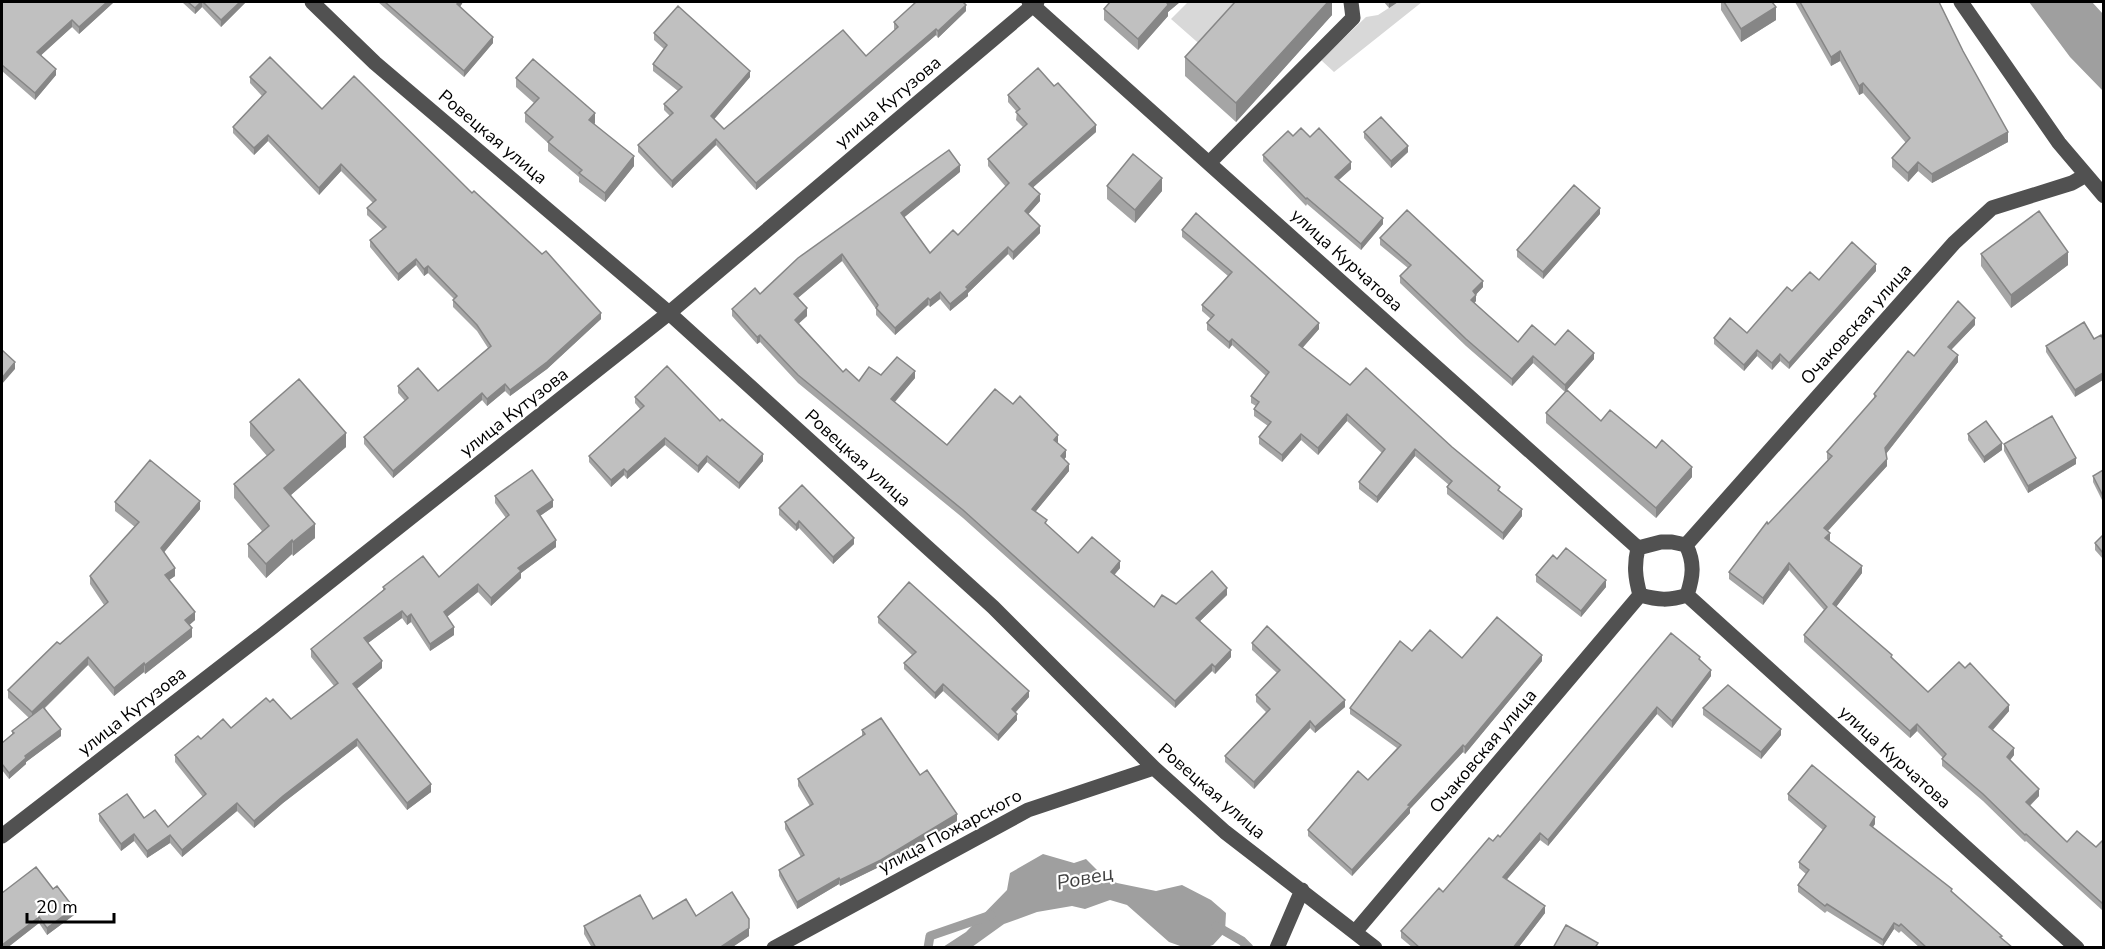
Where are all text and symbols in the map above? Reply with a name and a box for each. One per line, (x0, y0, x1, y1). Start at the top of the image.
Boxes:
street label: улица Кутузова (830, 51, 946, 153)
street label: Ровецкая улица (433, 84, 553, 190)
street label: улица Курчатова (1286, 203, 1408, 317)
street label: Очаковская улица (1795, 258, 1917, 390)
street label: улица Кутузова (455, 362, 573, 462)
street label: Ровецкая улица (800, 404, 916, 512)
street label: улица Кутузова (73, 661, 191, 761)
street label: Очаковская улица (1424, 684, 1542, 818)
street label: улица Курчатова (1834, 700, 1956, 814)
street label: Ровецкая улица (1153, 738, 1271, 844)
street label: улица Пожарского (874, 783, 1026, 879)
water label: Ровец (1054, 859, 1116, 897)
scale bar (27, 886, 114, 924)
text: 20 m (36, 895, 78, 919)

